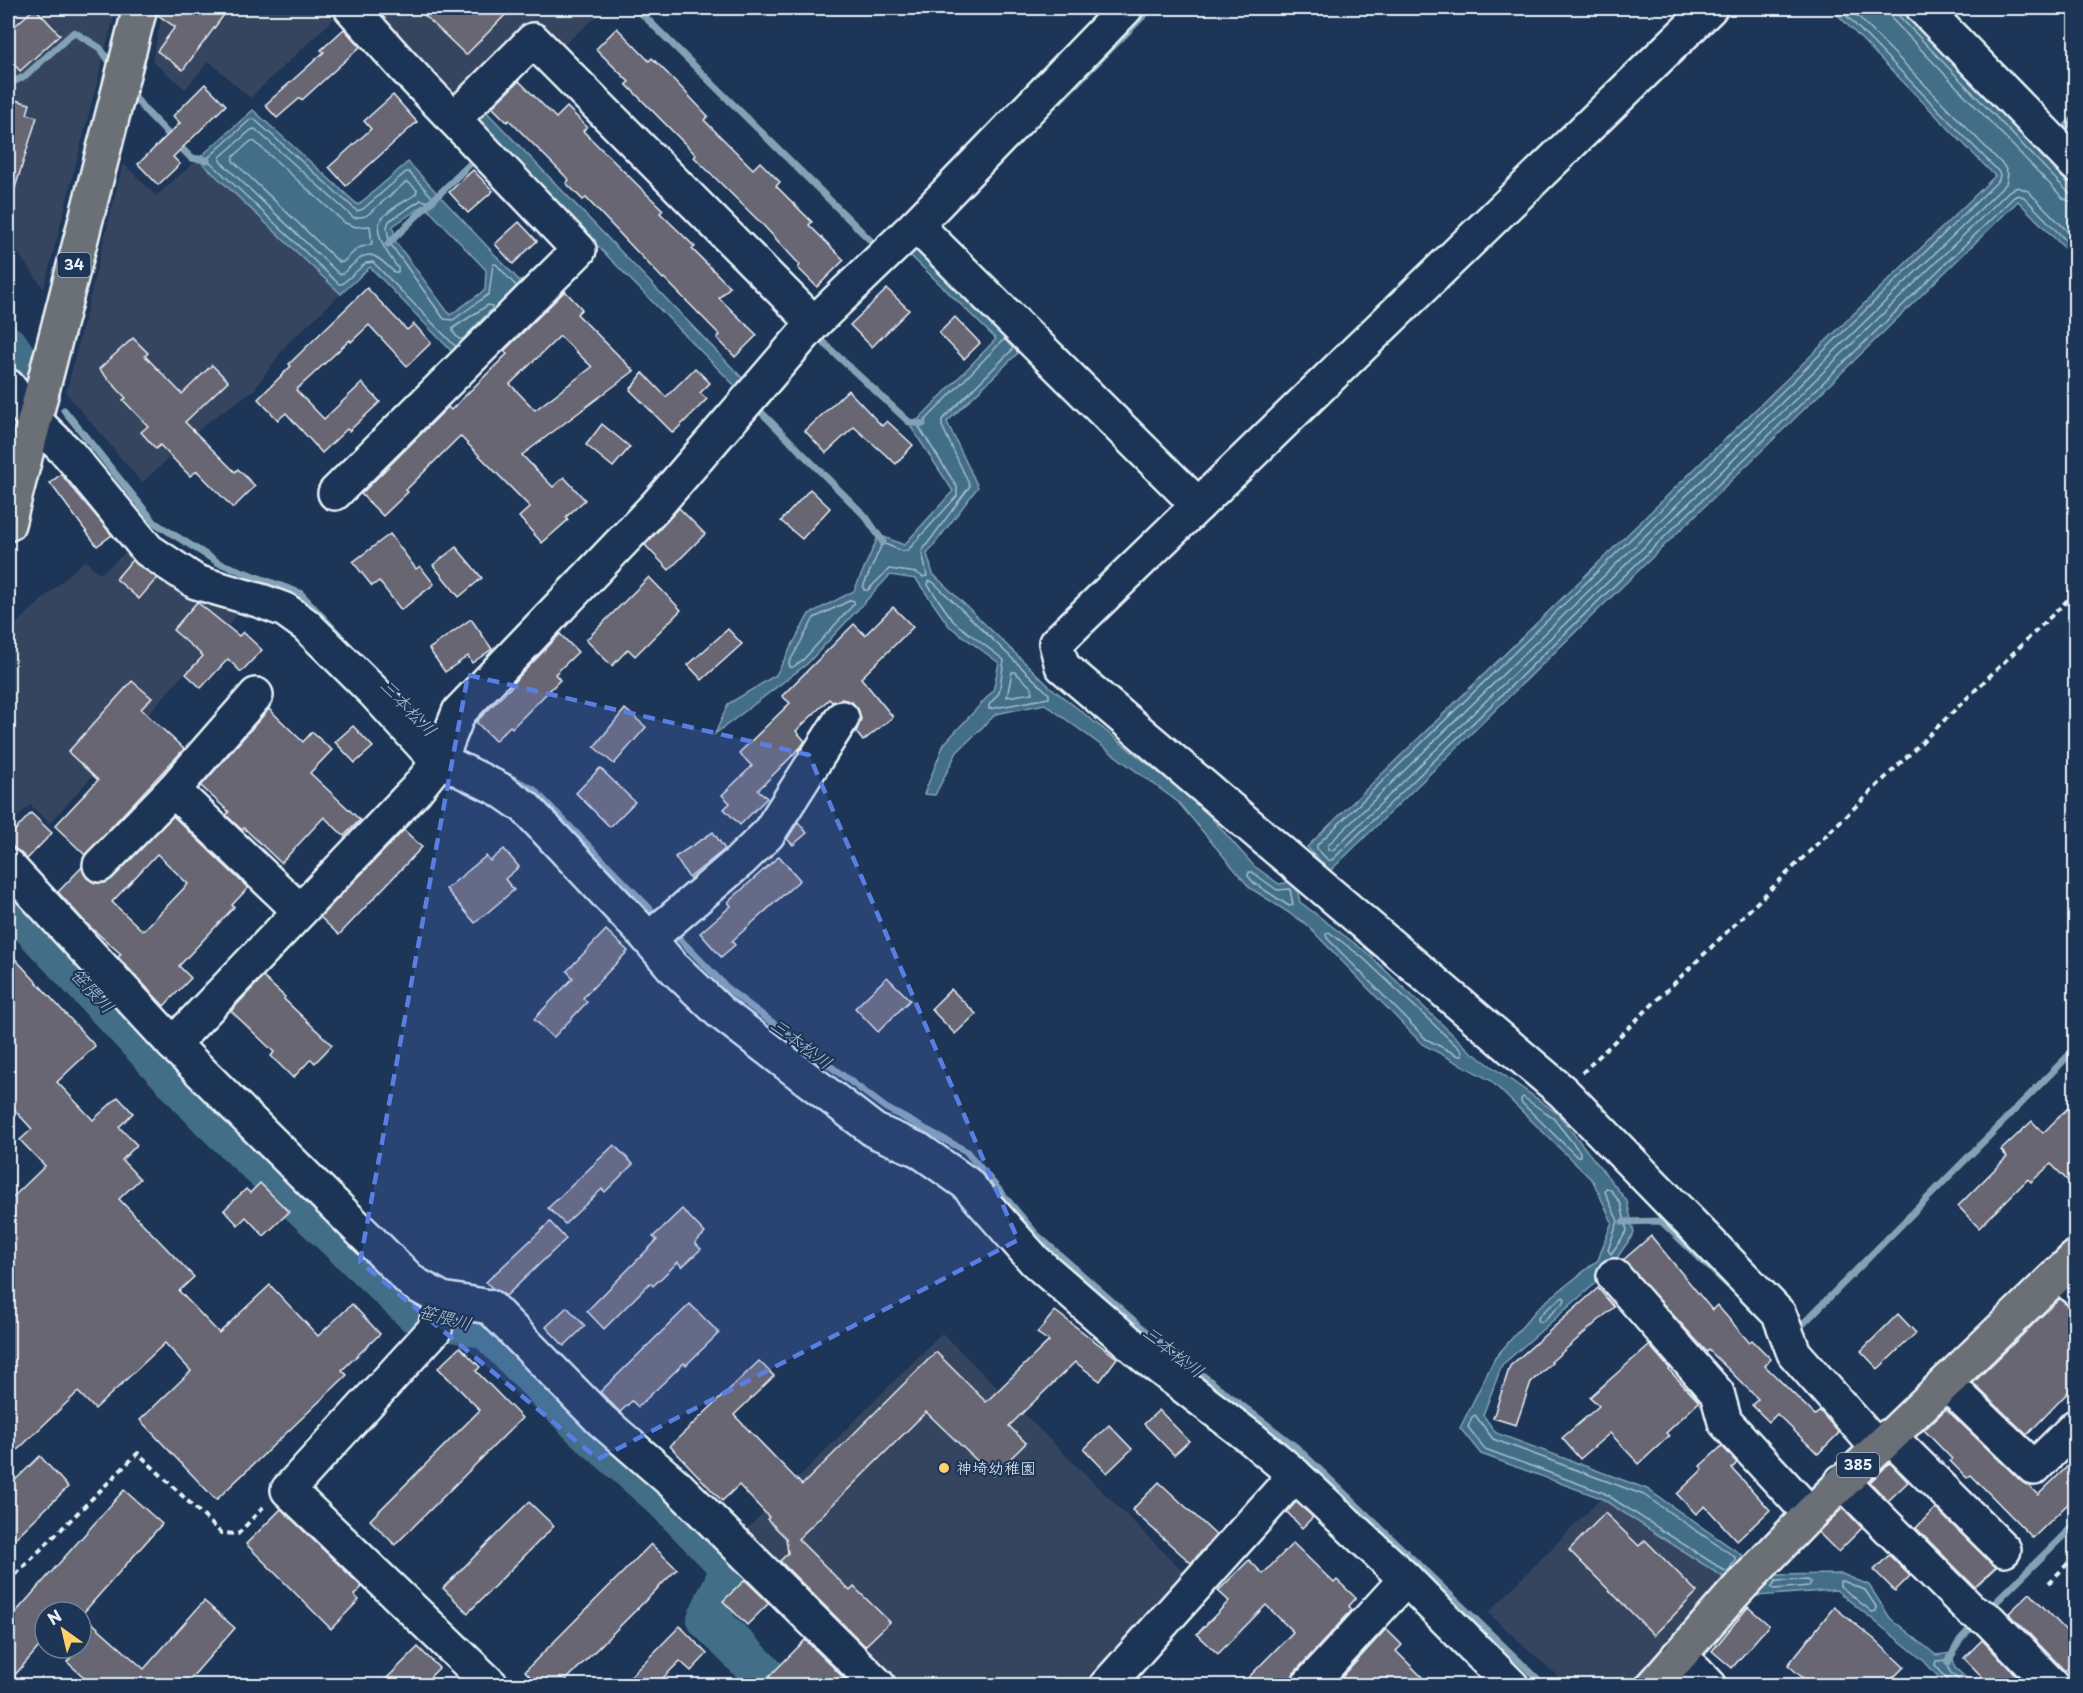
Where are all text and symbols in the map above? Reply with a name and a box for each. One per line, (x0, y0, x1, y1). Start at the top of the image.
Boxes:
road number: 34 (58, 253, 90, 277)
water label: 三本松川 (374, 672, 444, 742)
water label: 笹隈川 (65, 961, 121, 1019)
water label: 三本松川 (765, 1010, 839, 1075)
water label: 笹隈川 (416, 1297, 475, 1337)
water label: 三本松川 (1137, 1318, 1211, 1384)
road number: 385 (1837, 1453, 1879, 1477)
place label: 神埼幼稚園 (956, 1455, 1036, 1479)
marker: 神埼幼稚園 (937, 1461, 951, 1475)
north arrow (33, 1600, 93, 1660)
text: N (42, 1603, 66, 1630)

